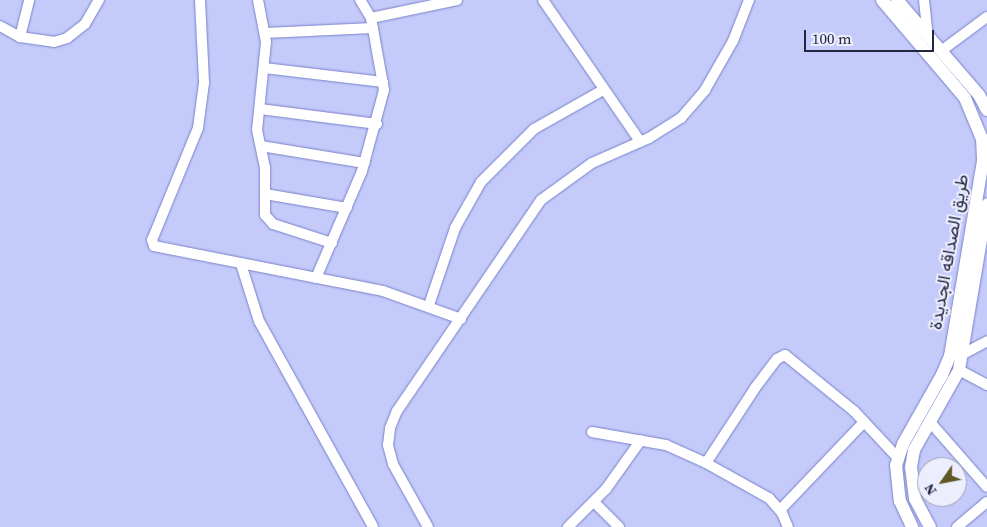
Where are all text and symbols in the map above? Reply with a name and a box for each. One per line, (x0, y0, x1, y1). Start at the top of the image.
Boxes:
scale bar (807, 20, 937, 52)
text: 100 m (812, 28, 852, 49)
street label: طريق الصداقه الجديدة (925, 173, 973, 331)
north arrow (917, 457, 967, 507)
text: N (919, 480, 941, 499)

